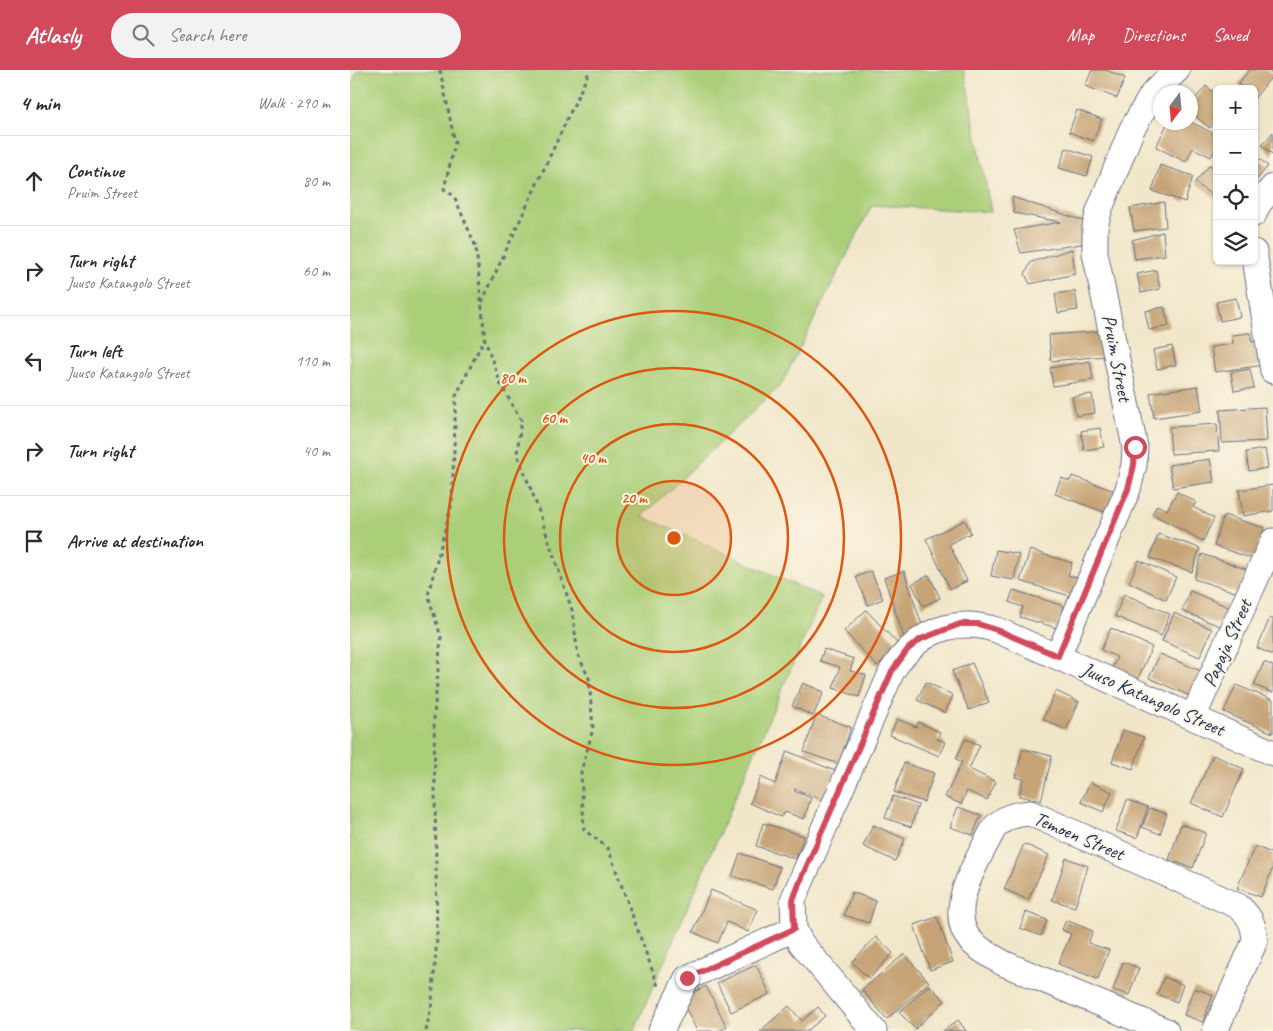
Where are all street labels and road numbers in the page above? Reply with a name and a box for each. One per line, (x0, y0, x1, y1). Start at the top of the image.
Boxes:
street label: Pruim Street (1096, 312, 1138, 406)
street label: Papaja Street (1197, 593, 1258, 691)
street label: Juuso Katangolo Street (1077, 656, 1230, 743)
street label: Temoen Street (1030, 806, 1130, 867)

